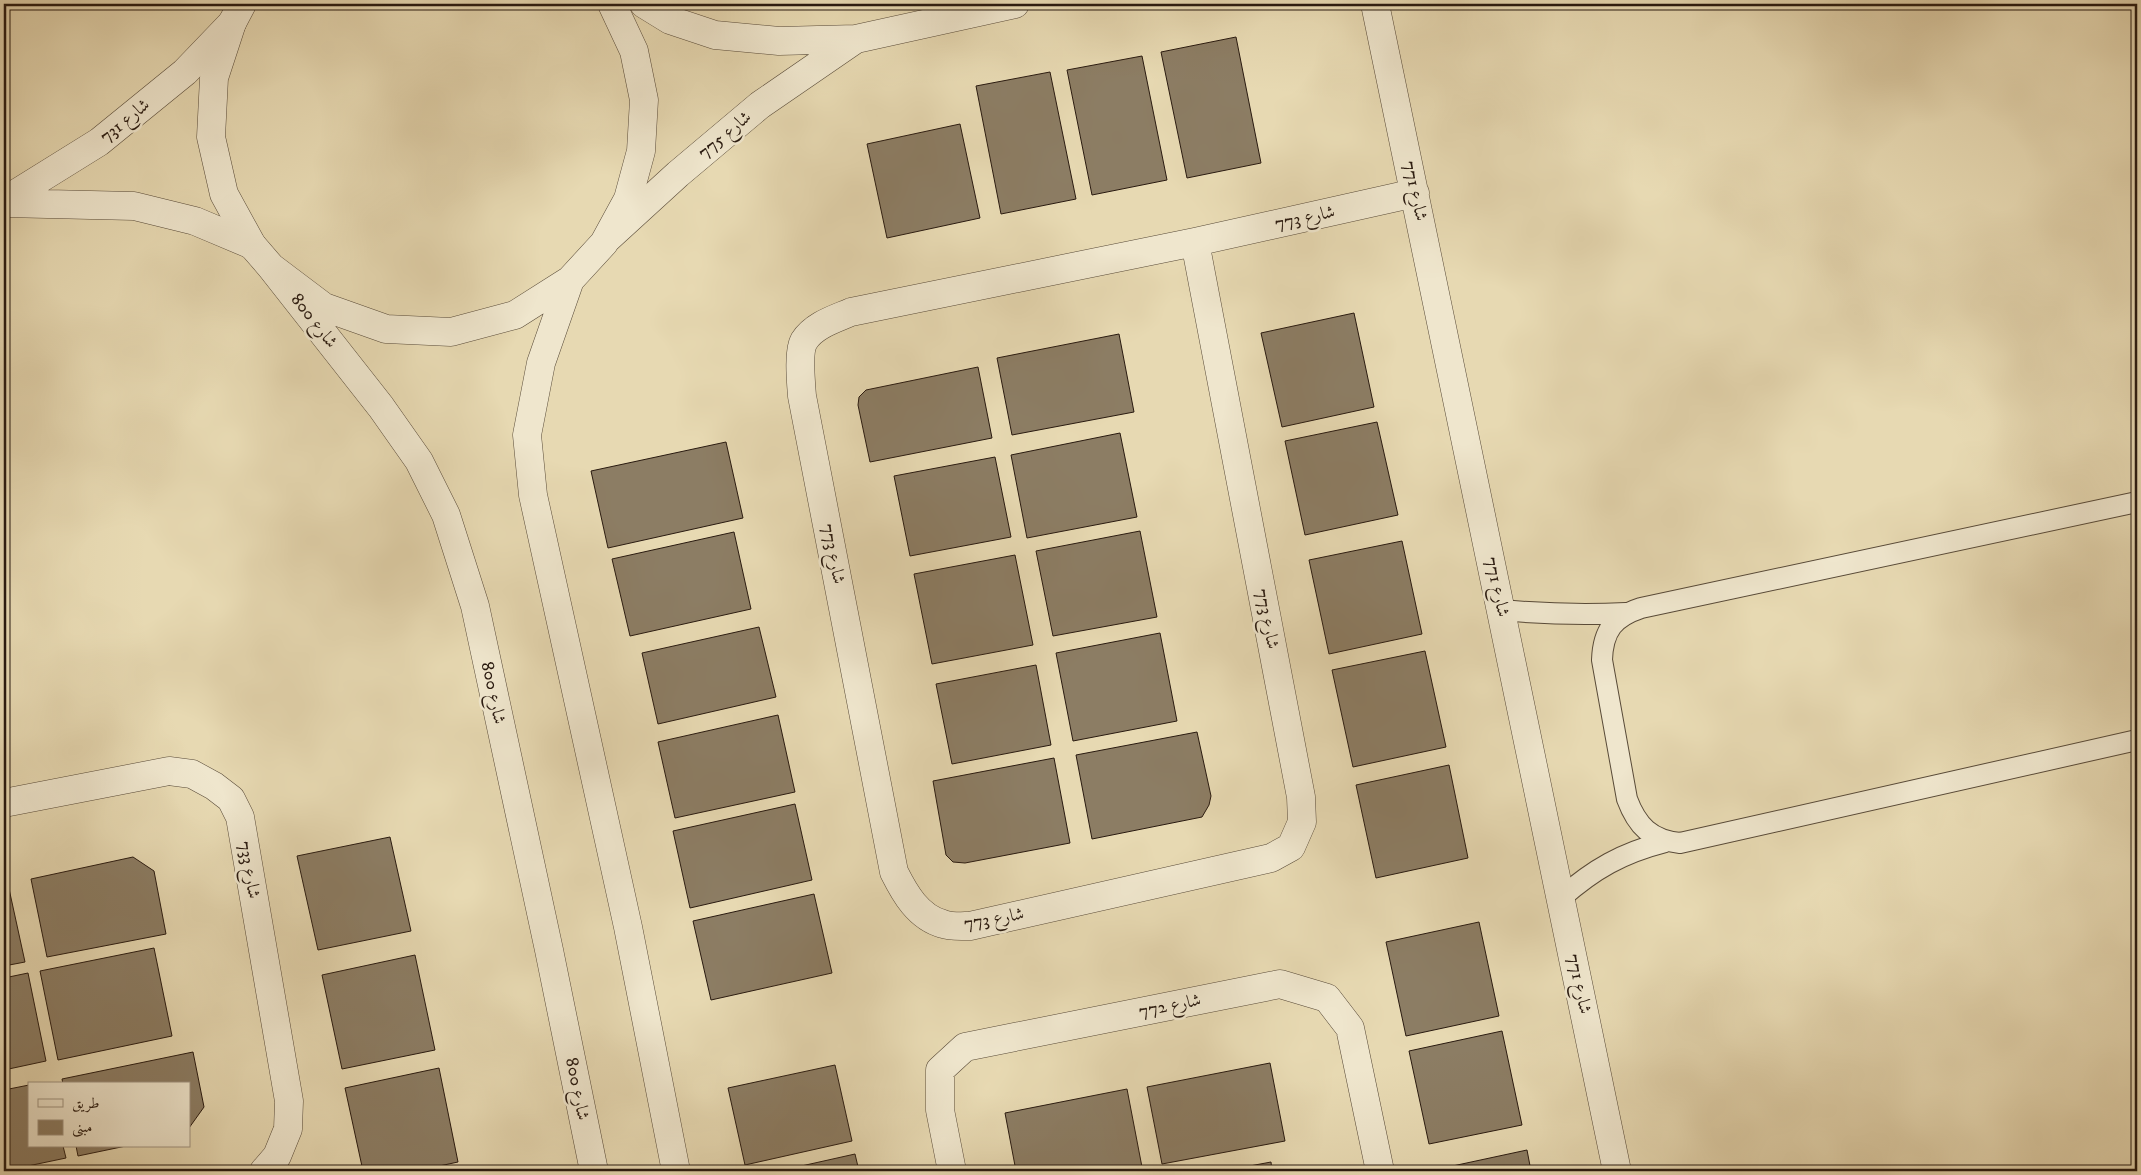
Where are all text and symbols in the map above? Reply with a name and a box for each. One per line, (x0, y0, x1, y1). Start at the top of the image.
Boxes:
street label: شارع 731 (96, 94, 156, 150)
street label: شارع 775 (694, 106, 758, 166)
street label: شارع 771 (1395, 159, 1432, 224)
street label: شارع 773 (1273, 201, 1338, 238)
street label: شارع 800 (283, 289, 342, 355)
street label: شارع 773 (813, 522, 850, 587)
street label: شارع 771 (1477, 555, 1514, 620)
street label: شارع 773 (1247, 587, 1284, 652)
street label: شارع 800 (473, 660, 510, 727)
street label: شارع 733 (230, 840, 265, 901)
street label: شارع 773 (962, 903, 1026, 938)
street label: شارع 771 (1559, 952, 1596, 1017)
street label: شارع 772 (1137, 989, 1204, 1026)
street label: شارع 800 (557, 1056, 594, 1123)
legend (28, 1082, 190, 1148)
text: طريق (72, 1094, 99, 1113)
text: مبنى (72, 1118, 92, 1138)

